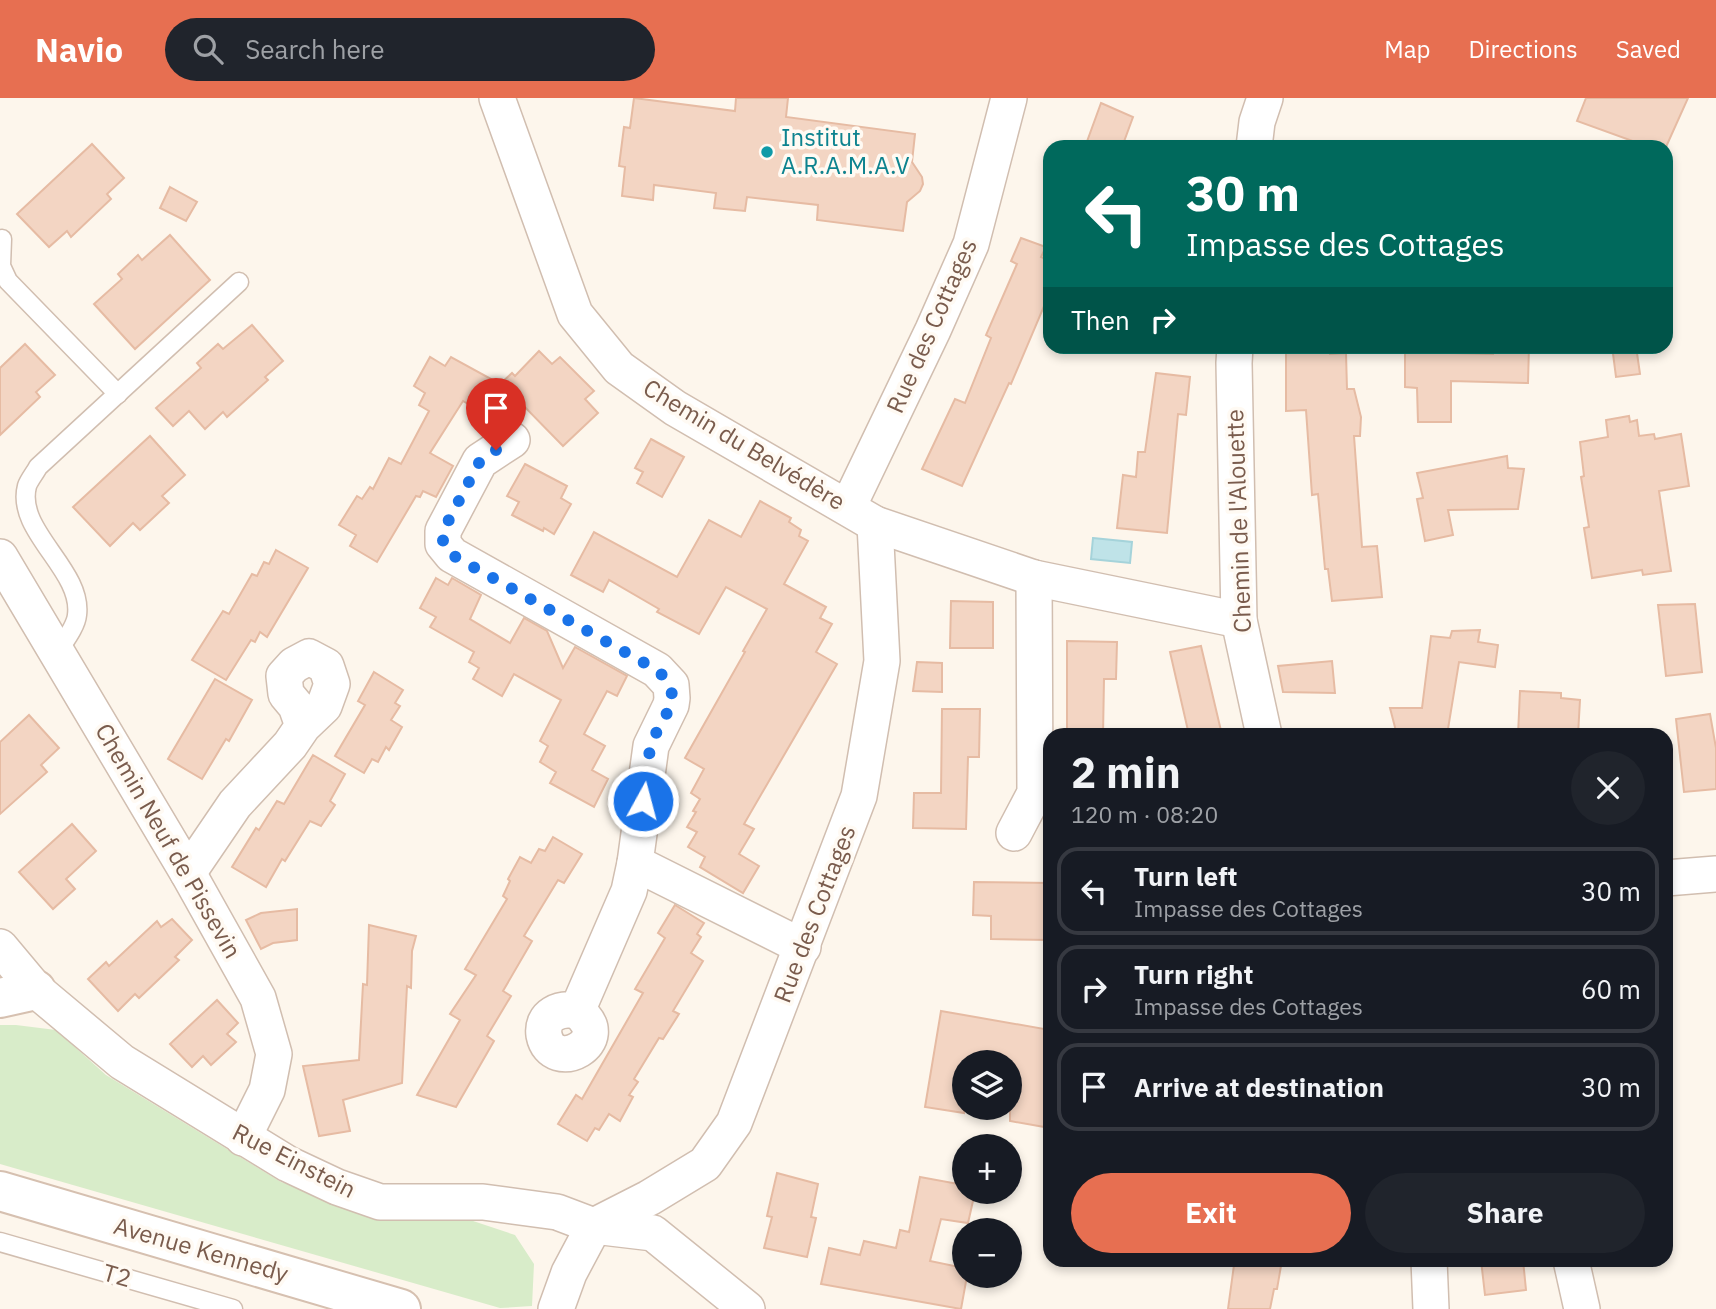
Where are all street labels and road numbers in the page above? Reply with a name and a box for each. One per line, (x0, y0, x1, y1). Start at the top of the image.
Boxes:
street label: Rue des Cottages (878, 233, 984, 418)
street label: Chemin du Belvédère (638, 371, 851, 517)
street label: Chemin de l'Alouette (1218, 409, 1258, 633)
street label: Chemin Neuf de Pissevin (88, 717, 249, 964)
street label: Rue des Cottages (766, 820, 863, 1007)
street label: Rue Einstein (227, 1115, 361, 1205)
street label: Avenue Kennedy (110, 1209, 292, 1289)
street label: T2 (99, 1256, 135, 1294)

